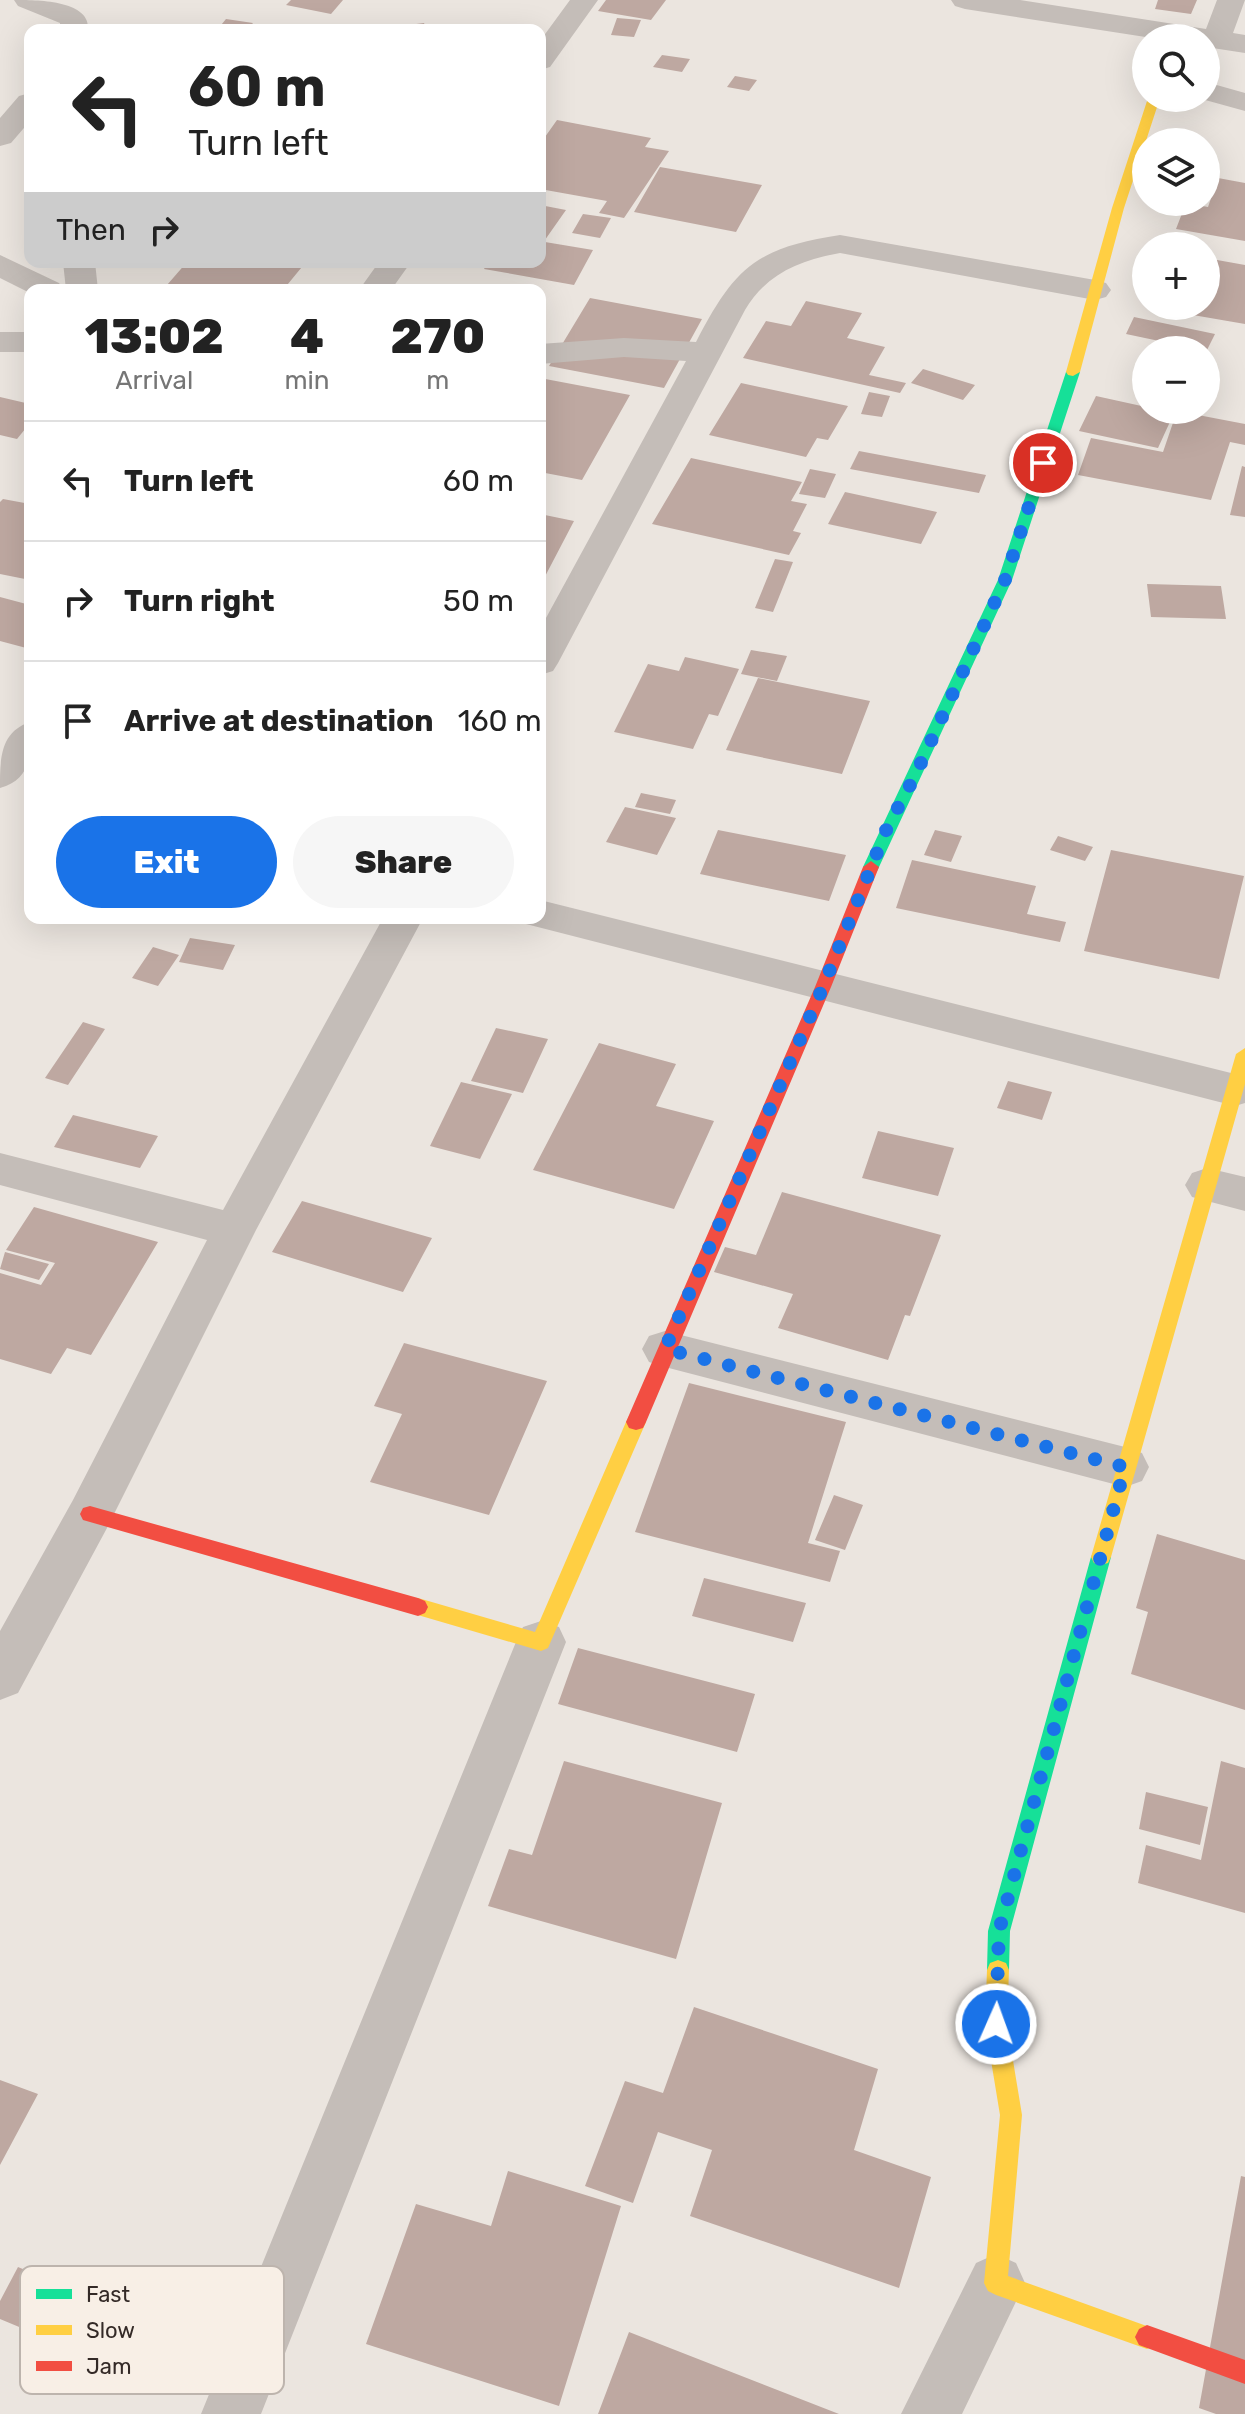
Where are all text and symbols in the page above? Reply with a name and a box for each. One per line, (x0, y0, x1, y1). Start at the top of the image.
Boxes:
map controls (1132, 24, 1220, 424)
button: search (1132, 24, 1220, 112)
text: 60 m (188, 54, 326, 120)
icon: left (56, 56, 160, 160)
text: Turn left (188, 121, 329, 164)
button: layers (1132, 128, 1220, 216)
icon: right (142, 208, 186, 252)
text: Then (56, 212, 126, 248)
button: + (1132, 232, 1220, 320)
text: 13:02 (85, 308, 224, 365)
text: 4 (290, 308, 324, 365)
text: 270 (390, 308, 485, 365)
button: − (1132, 336, 1220, 424)
text: Arrival (115, 365, 193, 396)
text: min (284, 365, 330, 396)
text: m (426, 365, 449, 396)
pin (1009, 429, 1077, 497)
icon: arrive (1021, 441, 1065, 485)
icon: left (56, 459, 100, 503)
text: Turn left (124, 463, 254, 499)
text: 60 m (443, 463, 514, 499)
icon: right (56, 579, 100, 623)
text: Turn right (124, 583, 275, 619)
text: 50 m (443, 583, 514, 619)
icon: arrive (56, 699, 100, 743)
text: Arrive at destination (124, 703, 434, 739)
text: 160 m (458, 703, 542, 739)
button: Exit (56, 816, 277, 908)
button: Share (293, 816, 514, 908)
position arrow (954, 1982, 1038, 2066)
legend (20, 2266, 284, 2394)
text: Fast (86, 2281, 131, 2308)
text: Slow (86, 2317, 135, 2344)
text: Jam (86, 2353, 132, 2380)

